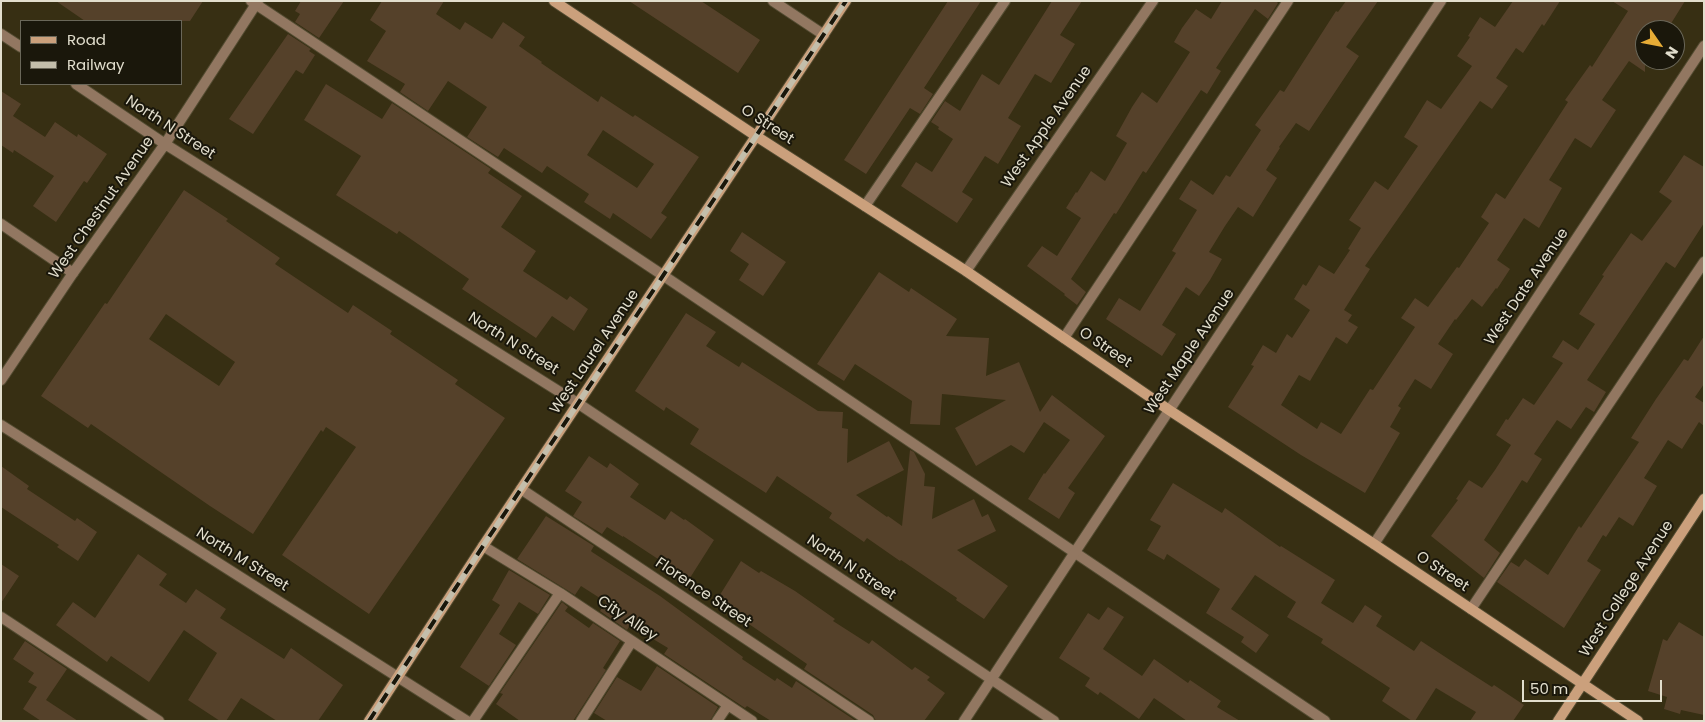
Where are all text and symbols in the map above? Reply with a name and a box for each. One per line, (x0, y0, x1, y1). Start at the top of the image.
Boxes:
legend (20, 20, 182, 85)
north arrow (1635, 20, 1685, 70)
text: Road (67, 29, 106, 50)
text: N (1660, 43, 1683, 62)
text: Railway (67, 54, 125, 75)
street label: West Apple Avenue (998, 62, 1096, 192)
street label: North N Street (122, 92, 218, 164)
street label: O Street (737, 101, 797, 149)
street label: West Chestnut Avenue (46, 133, 158, 283)
street label: West Date Avenue (1481, 225, 1573, 349)
street label: West Laurel Avenue (547, 286, 643, 418)
street label: West Maple Avenue (1141, 286, 1239, 418)
street label: North N Street (464, 309, 562, 379)
street label: O Street (1075, 324, 1135, 372)
street label: West College Avenue (1576, 517, 1678, 661)
street label: North M Street (192, 524, 292, 596)
street label: North N Street (803, 532, 899, 604)
street label: O Street (1412, 548, 1472, 596)
street label: Florence Street (652, 554, 754, 632)
street label: City Alley (594, 592, 660, 646)
scale bar (1525, 670, 1665, 702)
text: 50 m (1530, 678, 1568, 699)

